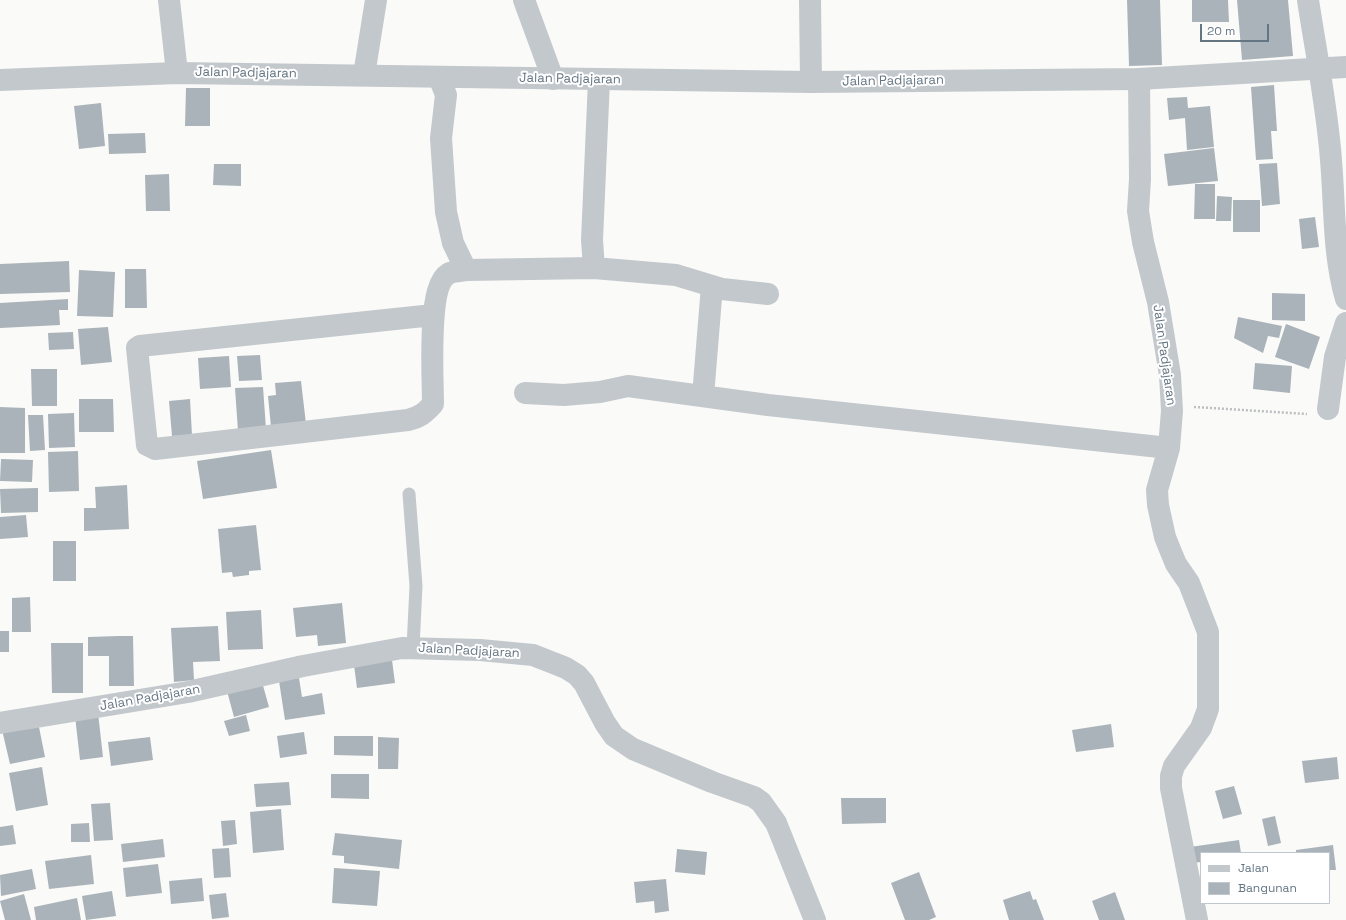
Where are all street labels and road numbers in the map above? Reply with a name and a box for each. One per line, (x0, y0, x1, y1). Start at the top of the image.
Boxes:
street label: Jalan Padjajaran (195, 64, 297, 82)
street label: Jalan Padjajaran (519, 70, 621, 88)
street label: Jalan Padjajaran (842, 72, 944, 90)
street label: Jalan Padjajaran (1149, 304, 1179, 406)
street label: Jalan Padjajaran (418, 641, 520, 661)
street label: Jalan Padjajaran (99, 681, 201, 715)

